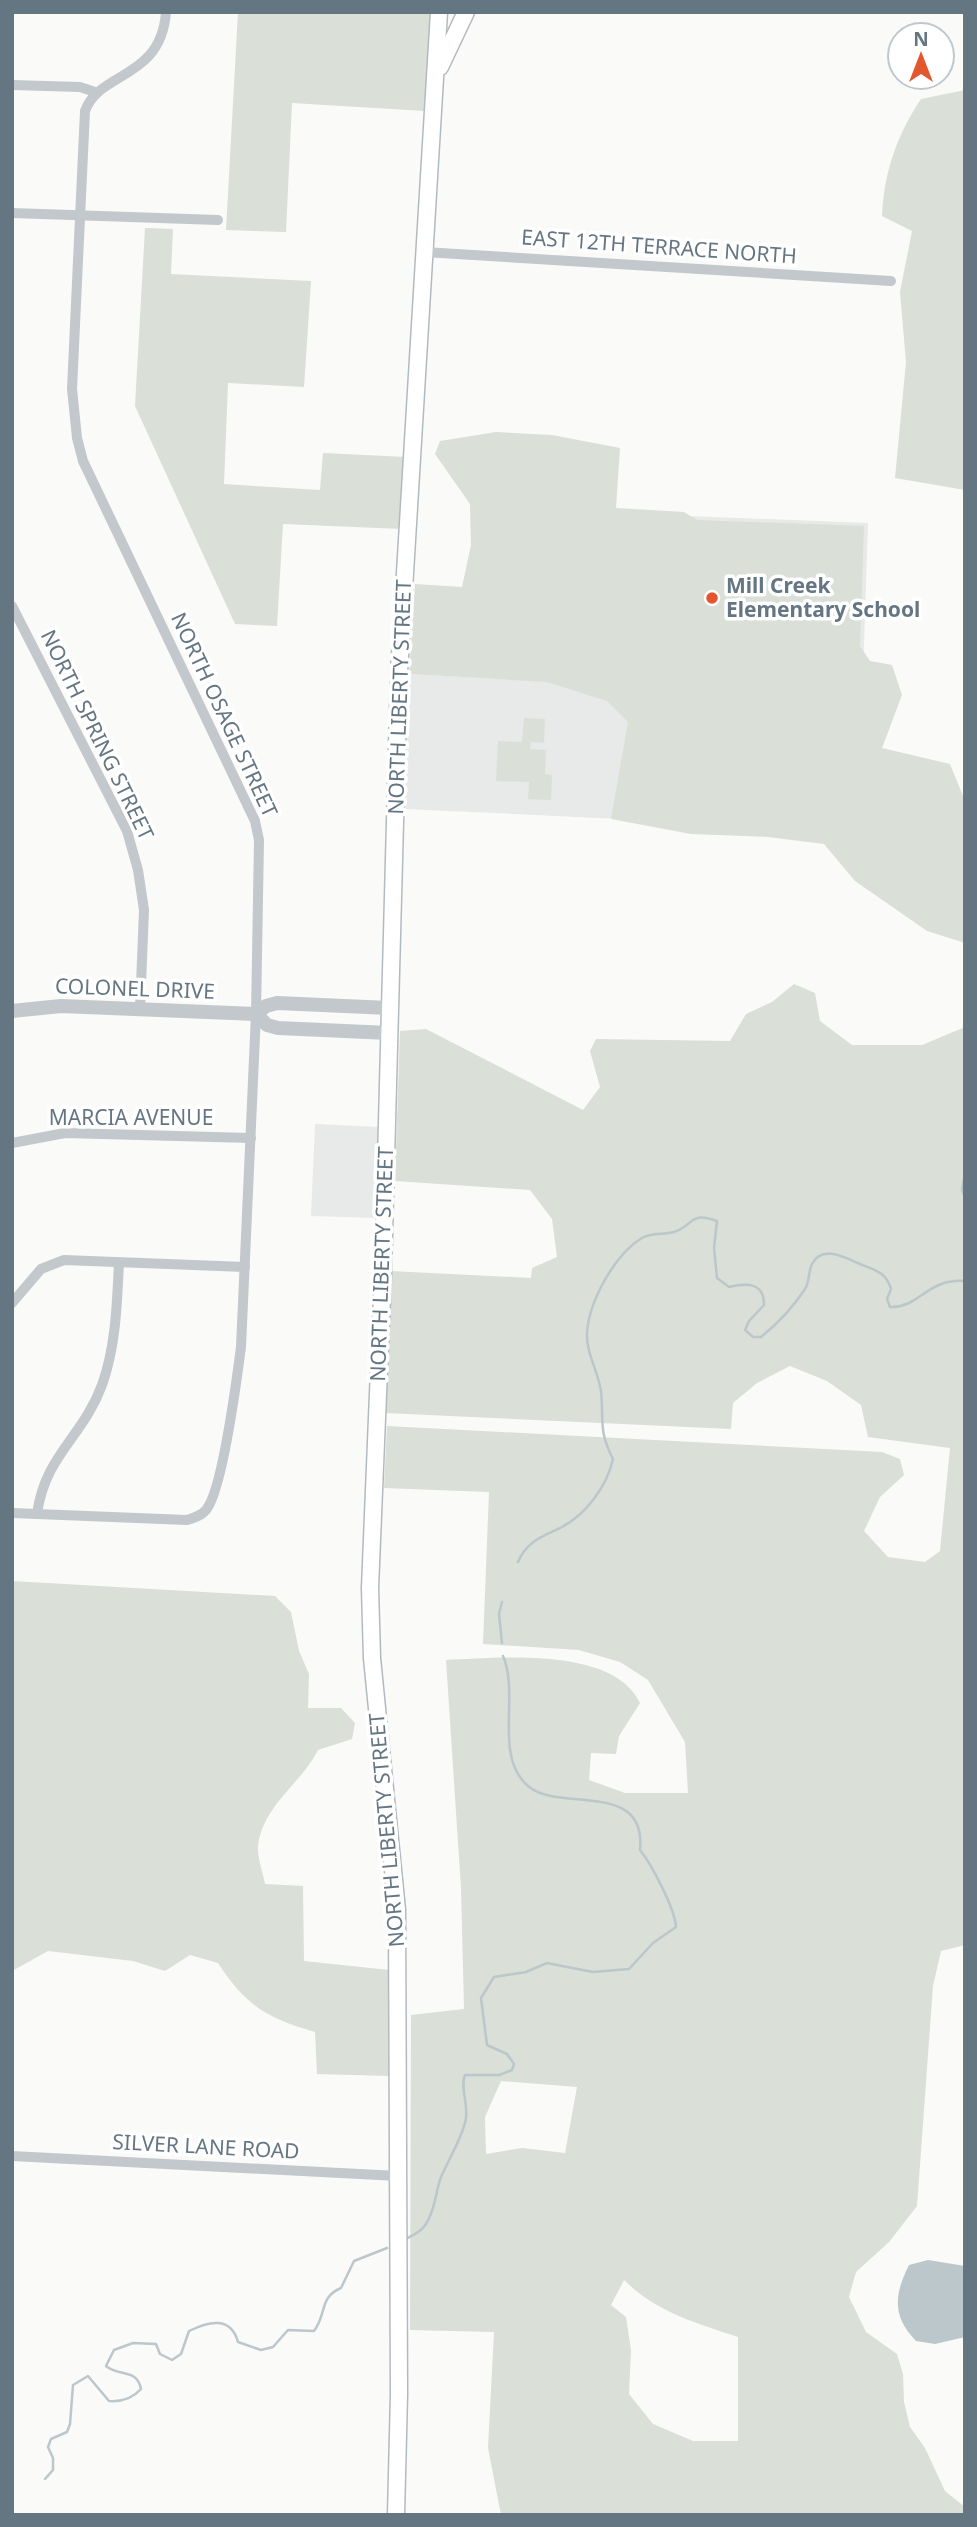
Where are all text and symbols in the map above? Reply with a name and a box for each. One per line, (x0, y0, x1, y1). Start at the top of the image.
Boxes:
north arrow (886, 21, 956, 91)
text: N (913, 26, 929, 52)
street label: EAST 12TH TERRACE NORTH (520, 222, 798, 270)
place label: Mill Creek Elementary School (726, 571, 920, 623)
street label: NORTH LIBERTY STREET (381, 579, 417, 815)
marker: Mill Creek Elementary School (704, 590, 720, 606)
street label: NORTH OSAGE STREET (165, 608, 285, 822)
street label: NORTH SPRING STREET (35, 625, 161, 845)
street label: COLONEL DRIVE (55, 971, 216, 1005)
street label: MARCIA AVENUE (49, 1103, 213, 1131)
street label: NORTH LIBERTY STREET (363, 1146, 399, 1382)
street label: NORTH LIBERTY STREET (362, 1712, 410, 1948)
street label: SILVER LANE ROAD (112, 2127, 300, 2165)

